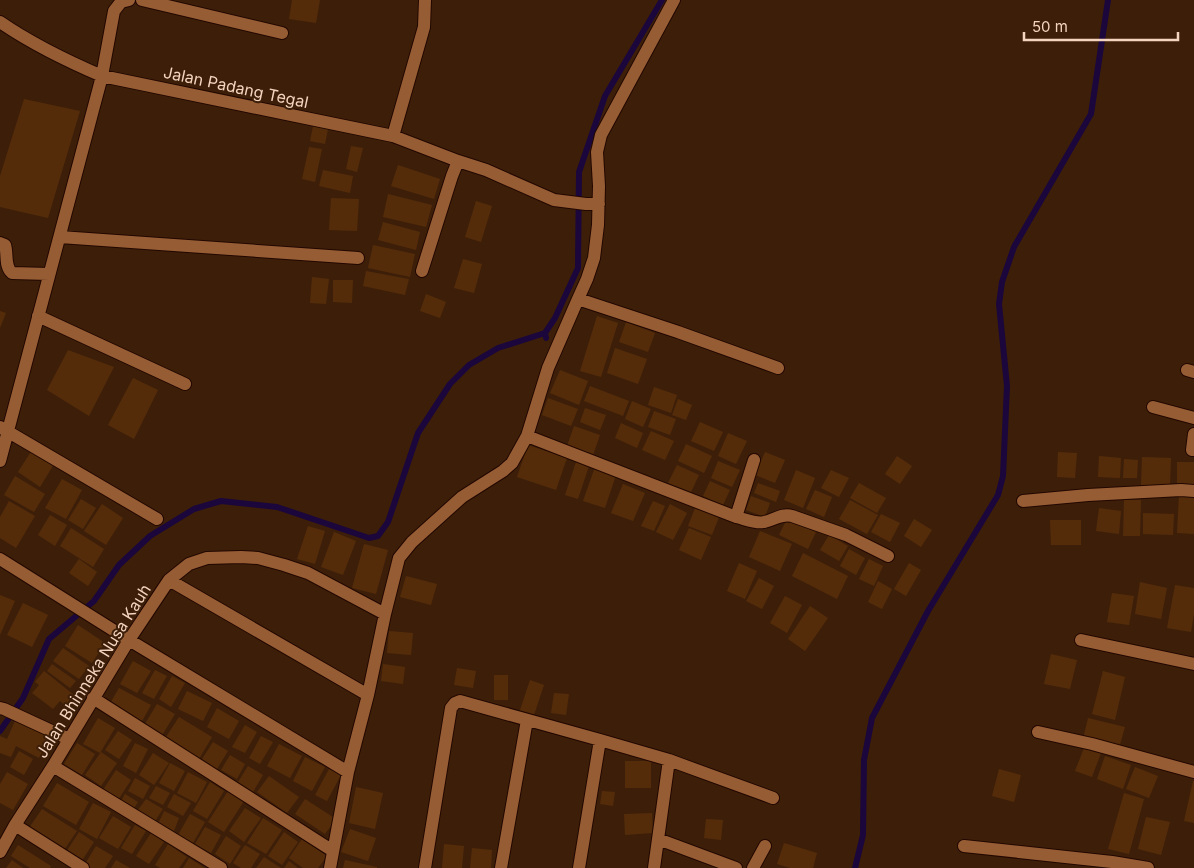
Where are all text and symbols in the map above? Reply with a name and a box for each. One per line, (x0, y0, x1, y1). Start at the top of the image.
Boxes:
scale bar (1024, 10, 1178, 42)
text: 50 m (1032, 17, 1068, 36)
street label: Jalan Padang Tegal (162, 62, 310, 112)
street label: Jalan Bhinneka Nusa Kauh (31, 580, 155, 762)

